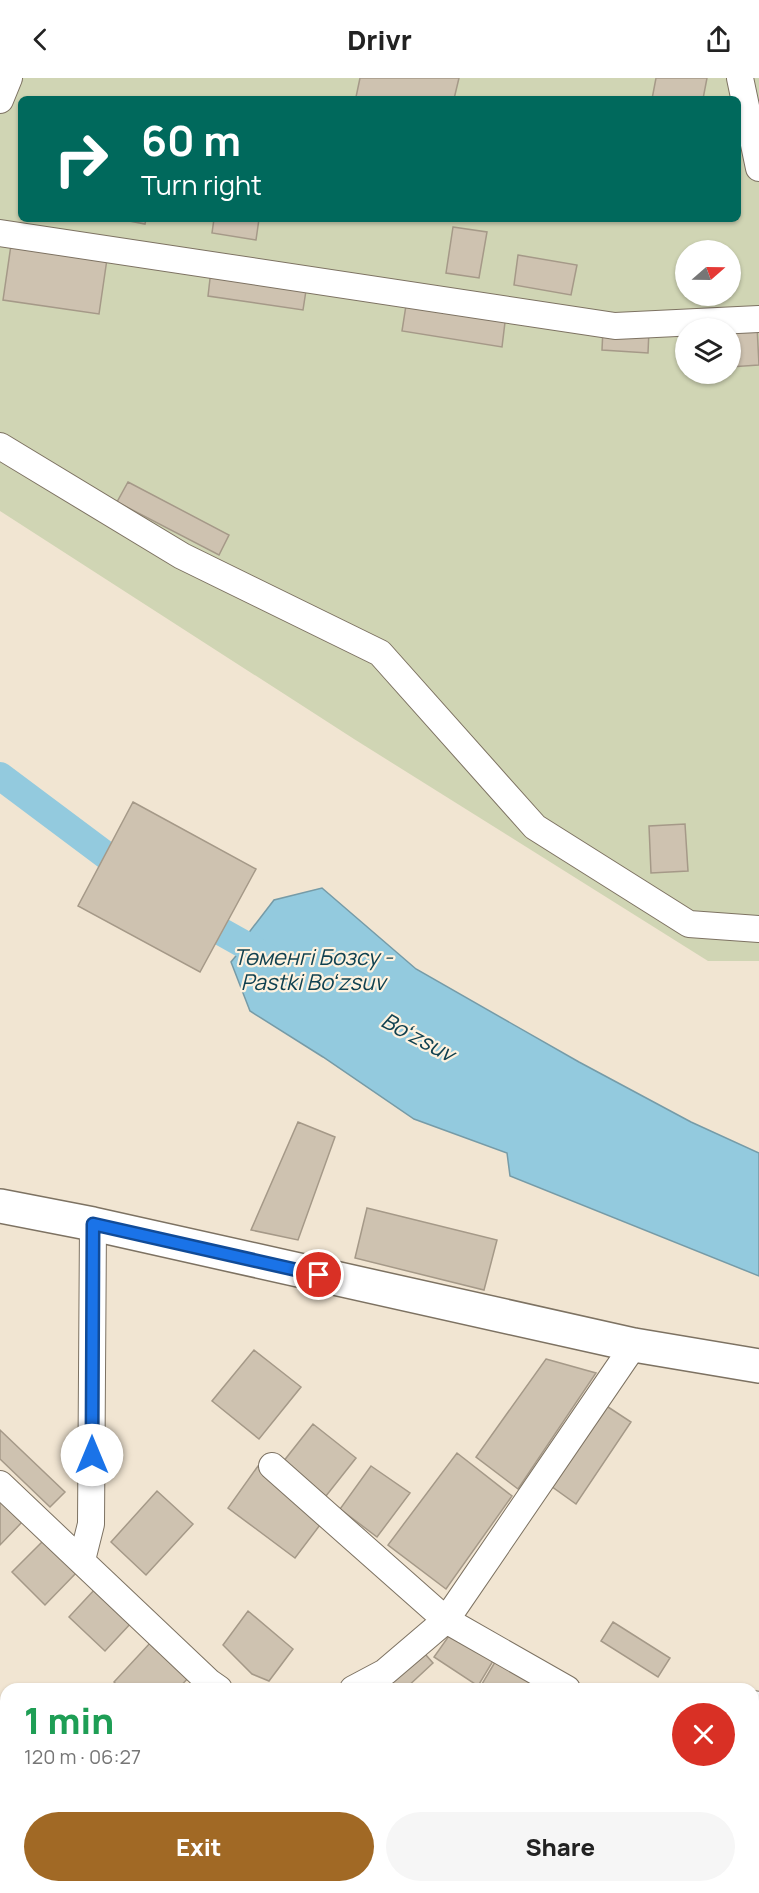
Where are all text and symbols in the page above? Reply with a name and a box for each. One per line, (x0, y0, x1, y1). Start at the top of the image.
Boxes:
text: Drivr (347, 21, 412, 58)
icon: back (24, 23, 57, 56)
icon: share (702, 23, 735, 56)
text: 60 m (141, 111, 241, 169)
icon: right (42, 120, 120, 198)
text: Turn right (141, 166, 262, 203)
north arrow (675, 240, 741, 306)
map controls (675, 240, 741, 384)
button: layers (675, 318, 741, 384)
water label: Төменгі Бозсу - Pastki Boʻzsuv (233, 942, 393, 997)
water label: Boʻzsuv (376, 1005, 462, 1070)
pin (293, 1249, 344, 1300)
icon: arrive (302, 1258, 335, 1291)
position arrow (60, 1423, 124, 1487)
text: 1 min (24, 1696, 114, 1745)
button: close (672, 1703, 735, 1766)
text: 120 m · 06:27 (24, 1743, 141, 1770)
button: Exit (24, 1812, 374, 1881)
button: Share (386, 1812, 735, 1881)

